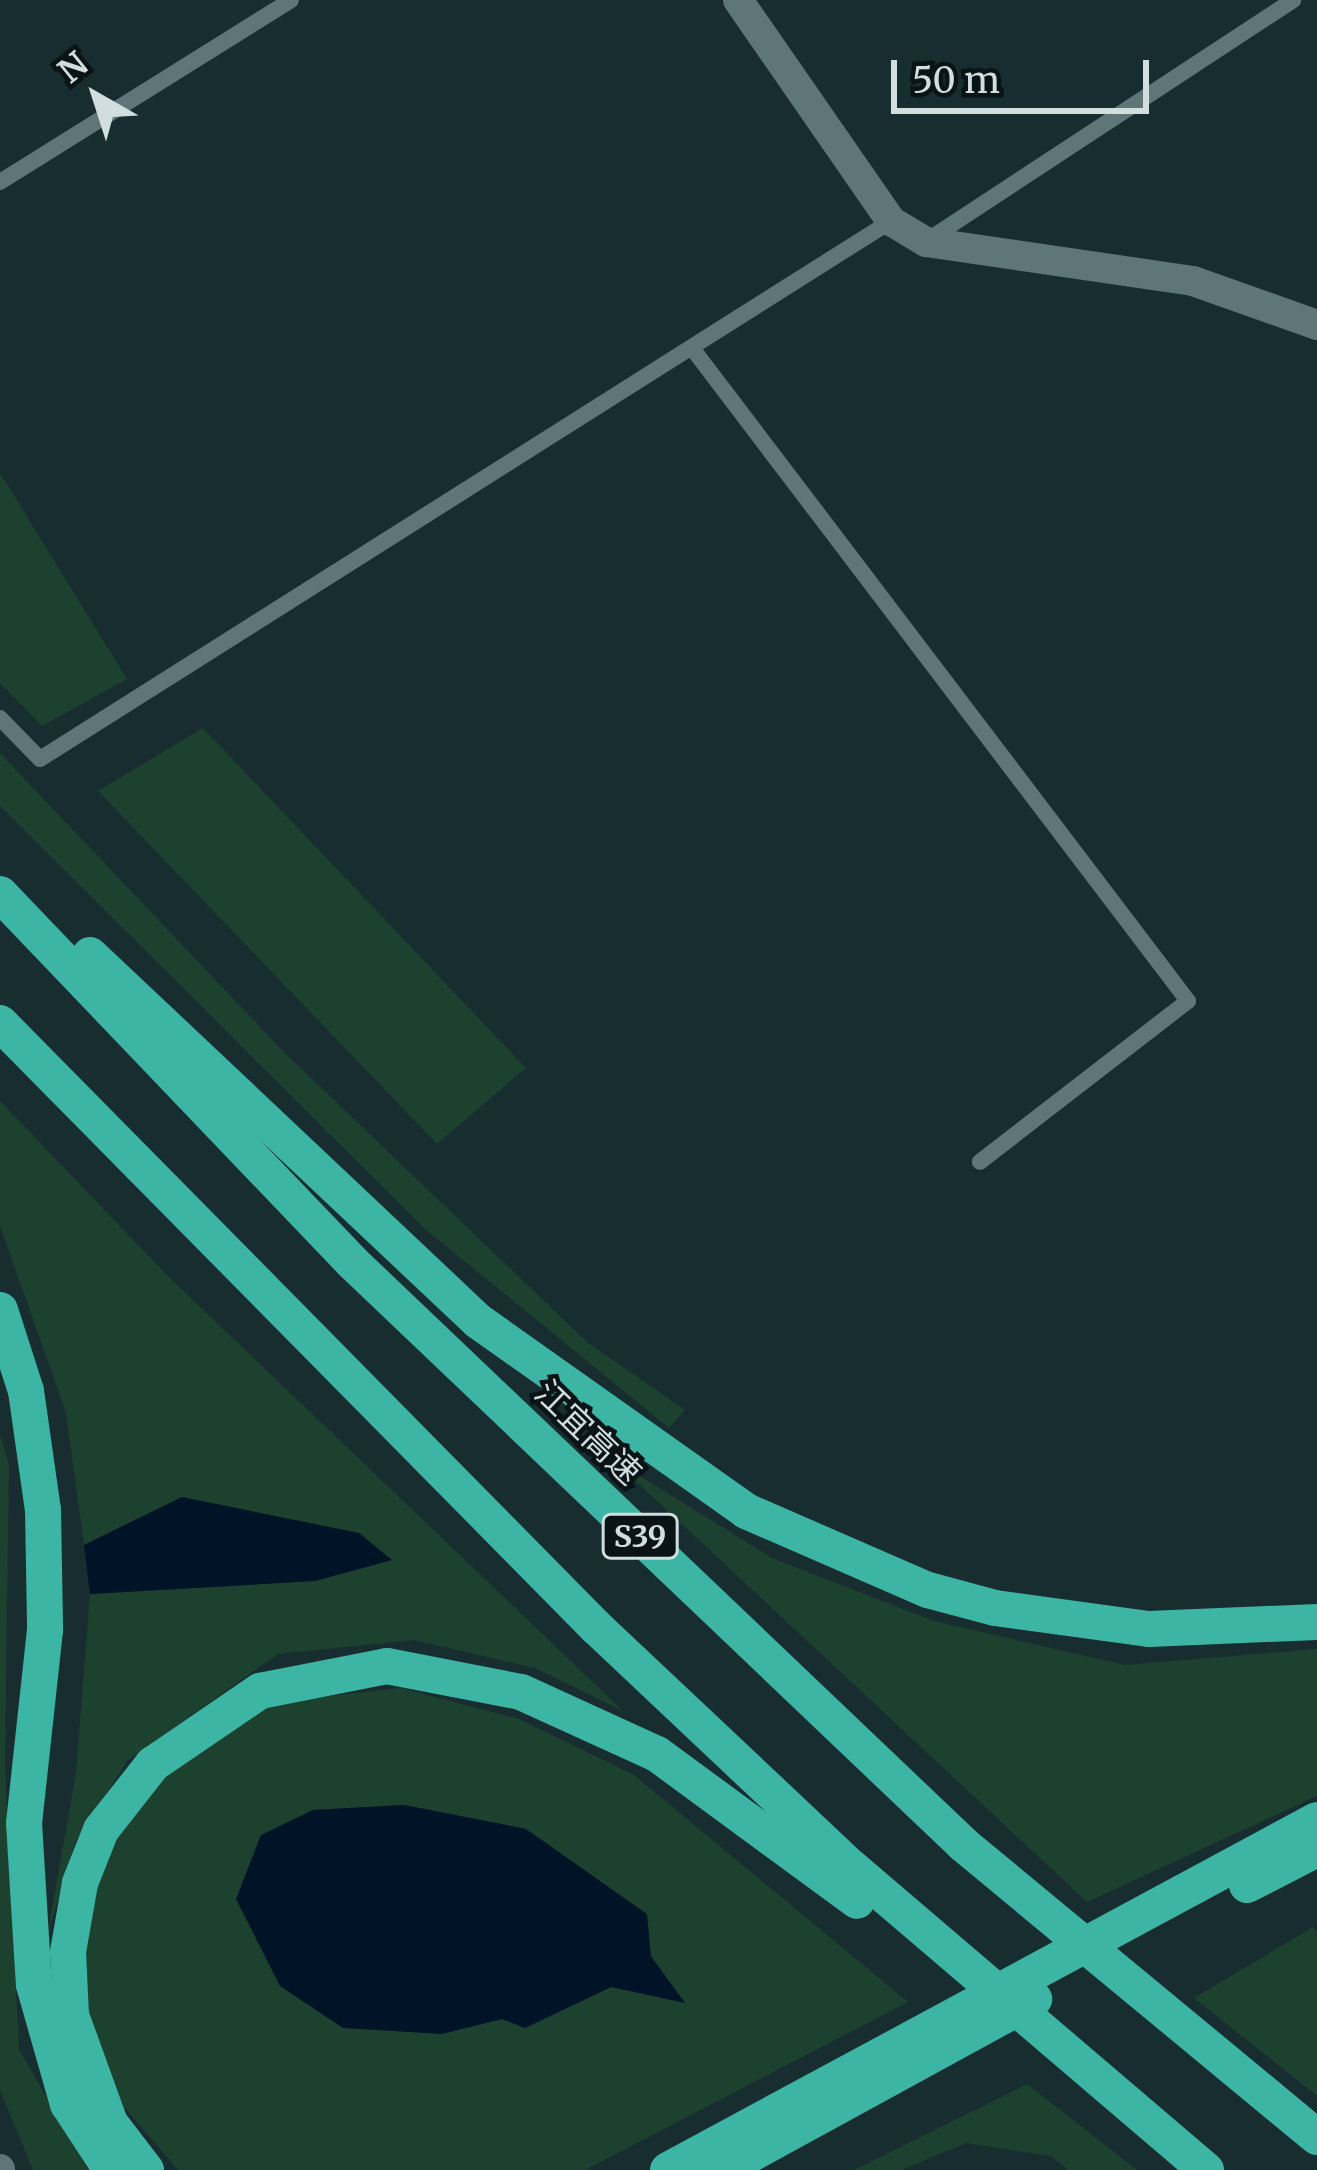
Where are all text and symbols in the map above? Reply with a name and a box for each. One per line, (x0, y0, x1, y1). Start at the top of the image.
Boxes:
north arrow (36, 36, 156, 156)
scale bar (897, 36, 1155, 110)
text: N (50, 44, 96, 92)
text: 50 m (912, 58, 1000, 103)
street label: 江宜高速 (527, 1373, 649, 1493)
road number: S39 (601, 1512, 679, 1560)

